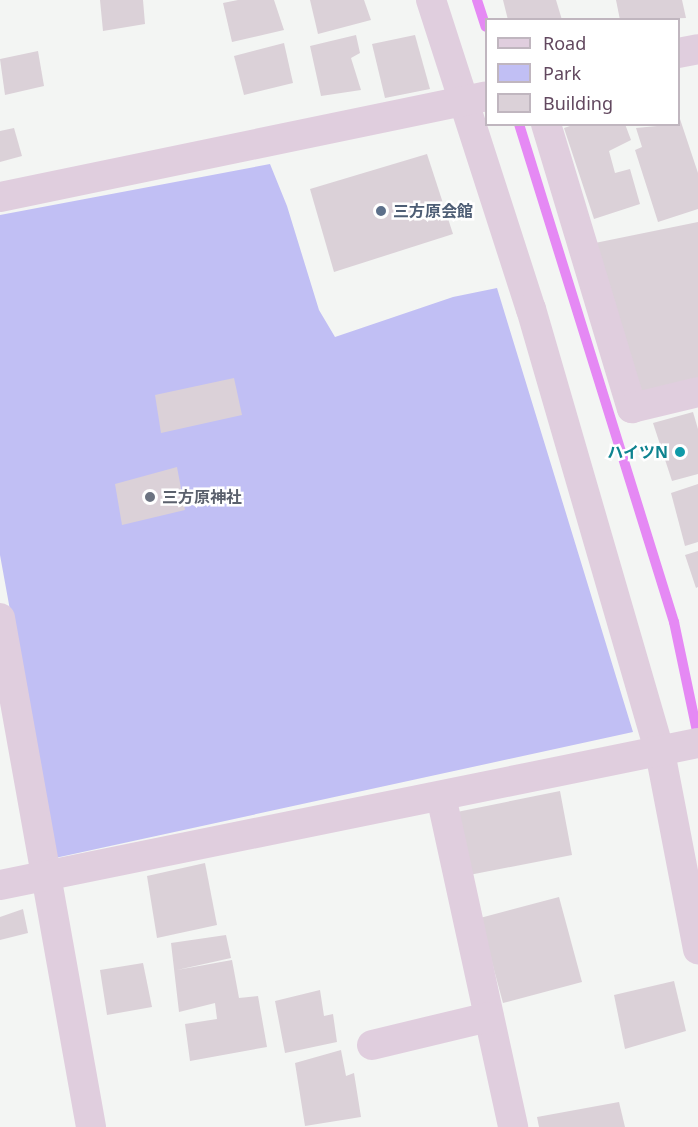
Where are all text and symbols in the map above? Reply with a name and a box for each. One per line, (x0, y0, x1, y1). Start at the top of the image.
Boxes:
legend (485, 18, 680, 126)
text: Road (543, 31, 586, 55)
text: Park (543, 61, 581, 85)
text: Building (543, 91, 613, 115)
place label: 三方原会館 (393, 201, 473, 221)
marker: 三方原会館 (374, 204, 388, 218)
place label: ハイツN (607, 442, 668, 462)
marker: ハイツN (673, 445, 687, 459)
place label: 三方原神社 (162, 487, 242, 507)
marker: 三方原神社 (143, 490, 157, 504)

